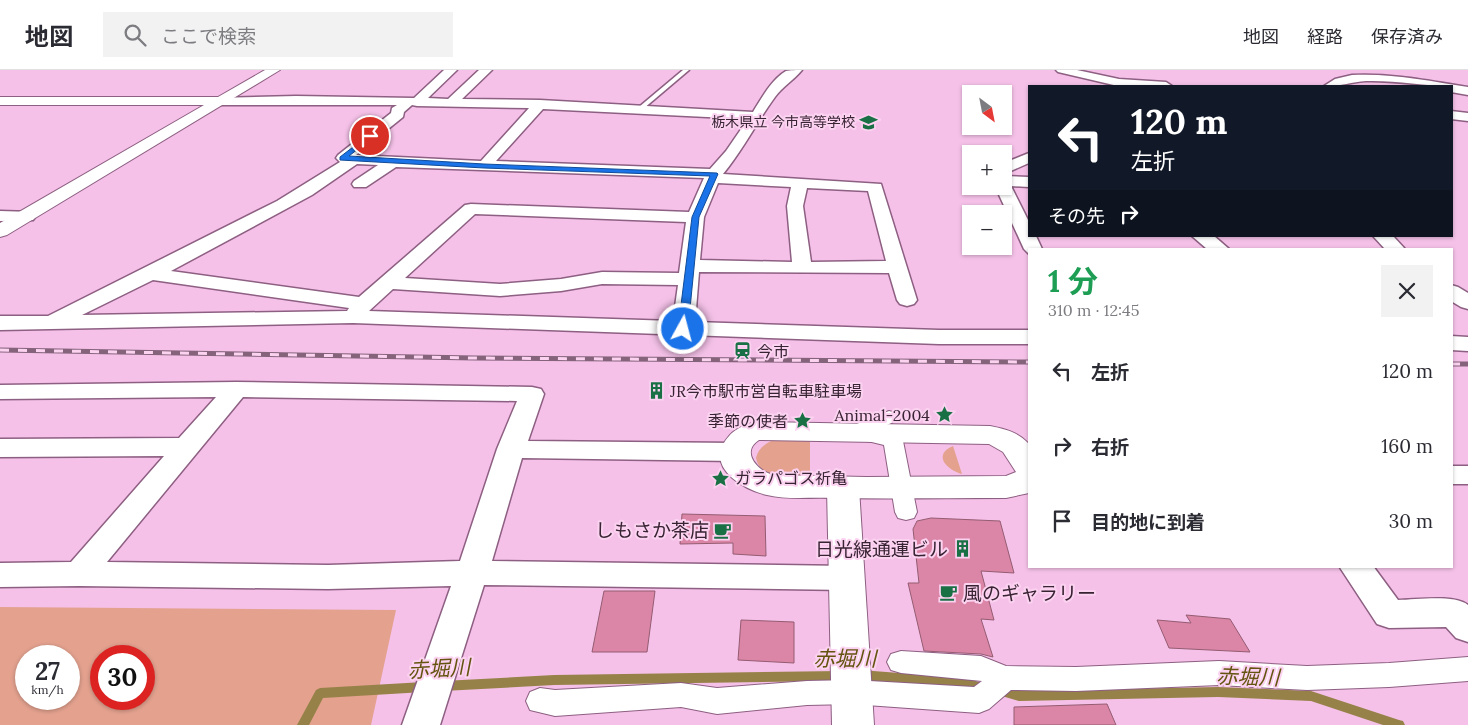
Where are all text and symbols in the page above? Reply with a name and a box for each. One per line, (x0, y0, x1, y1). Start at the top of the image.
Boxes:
search box (103, 12, 453, 57)
text: 地図 (25, 21, 73, 52)
icon: search (121, 21, 149, 49)
text: ここで検索 (161, 24, 256, 48)
text: 地図 (1243, 25, 1279, 48)
text: 経路 (1307, 25, 1343, 48)
text: 保存済み (1371, 25, 1443, 48)
north arrow (962, 85, 1012, 135)
map controls (962, 85, 1012, 255)
text: 120 m (1131, 99, 1228, 144)
icon: left (1048, 105, 1113, 170)
school or university icon: 栃木県立 今市高等学校 (859, 112, 879, 132)
place label: 栃木県立 今市高等学校 (711, 113, 855, 131)
pin (349, 115, 391, 157)
icon: arrive (356, 122, 384, 150)
button: + (962, 145, 1012, 195)
text: 左折 (1131, 147, 1175, 175)
icon: right (1115, 200, 1143, 228)
text: その先 (1048, 204, 1105, 228)
button: − (962, 205, 1012, 255)
text: 1 分 (1048, 262, 1098, 300)
button: close (1381, 265, 1433, 317)
text: 310 m · 12:45 (1048, 300, 1139, 320)
position arrow (656, 302, 708, 354)
station icon: 今市 (733, 341, 753, 361)
place label: 今市 (757, 341, 789, 361)
icon: left (1048, 357, 1076, 385)
text: 120 m (1382, 359, 1433, 383)
text: 左折 (1091, 360, 1129, 384)
building icon: JR今市駅市営自転車駐車場 (646, 381, 666, 401)
place label: JR今市駅市営自転車駐車場 (669, 381, 862, 401)
place label: Animal-2004 (833, 405, 930, 425)
place icon: Animal-2004 (934, 405, 954, 425)
place label: 季節の使者 (708, 411, 788, 431)
place icon: 季節の使者 (792, 411, 812, 431)
icon: right (1048, 432, 1076, 460)
text: 160 m (1381, 434, 1433, 458)
text: 右折 (1091, 435, 1129, 459)
place icon: ガラパゴス祈亀 (711, 468, 731, 488)
place label: ガラパゴス祈亀 (735, 468, 847, 488)
icon: arrive (1048, 507, 1076, 535)
text: 30 m (1389, 509, 1433, 533)
text: 目的地に到着 (1091, 510, 1205, 534)
place label: しもさか茶店 (595, 518, 709, 542)
cafe icon: しもさか茶店 (713, 520, 733, 540)
place label: 日光線通運ビル (815, 537, 948, 561)
building icon: 日光線通運ビル (952, 539, 972, 559)
place label: 風のギャラリー (963, 581, 1096, 605)
cafe icon: 風のギャラリー (939, 583, 959, 603)
speed limit sign: 30 (90, 645, 155, 710)
water label: 赤堀川 (814, 645, 878, 672)
water label: 赤堀川 (407, 653, 473, 684)
text: 27 (35, 655, 60, 687)
water label: 赤堀川 (1216, 662, 1282, 691)
text: km/h (31, 682, 64, 697)

